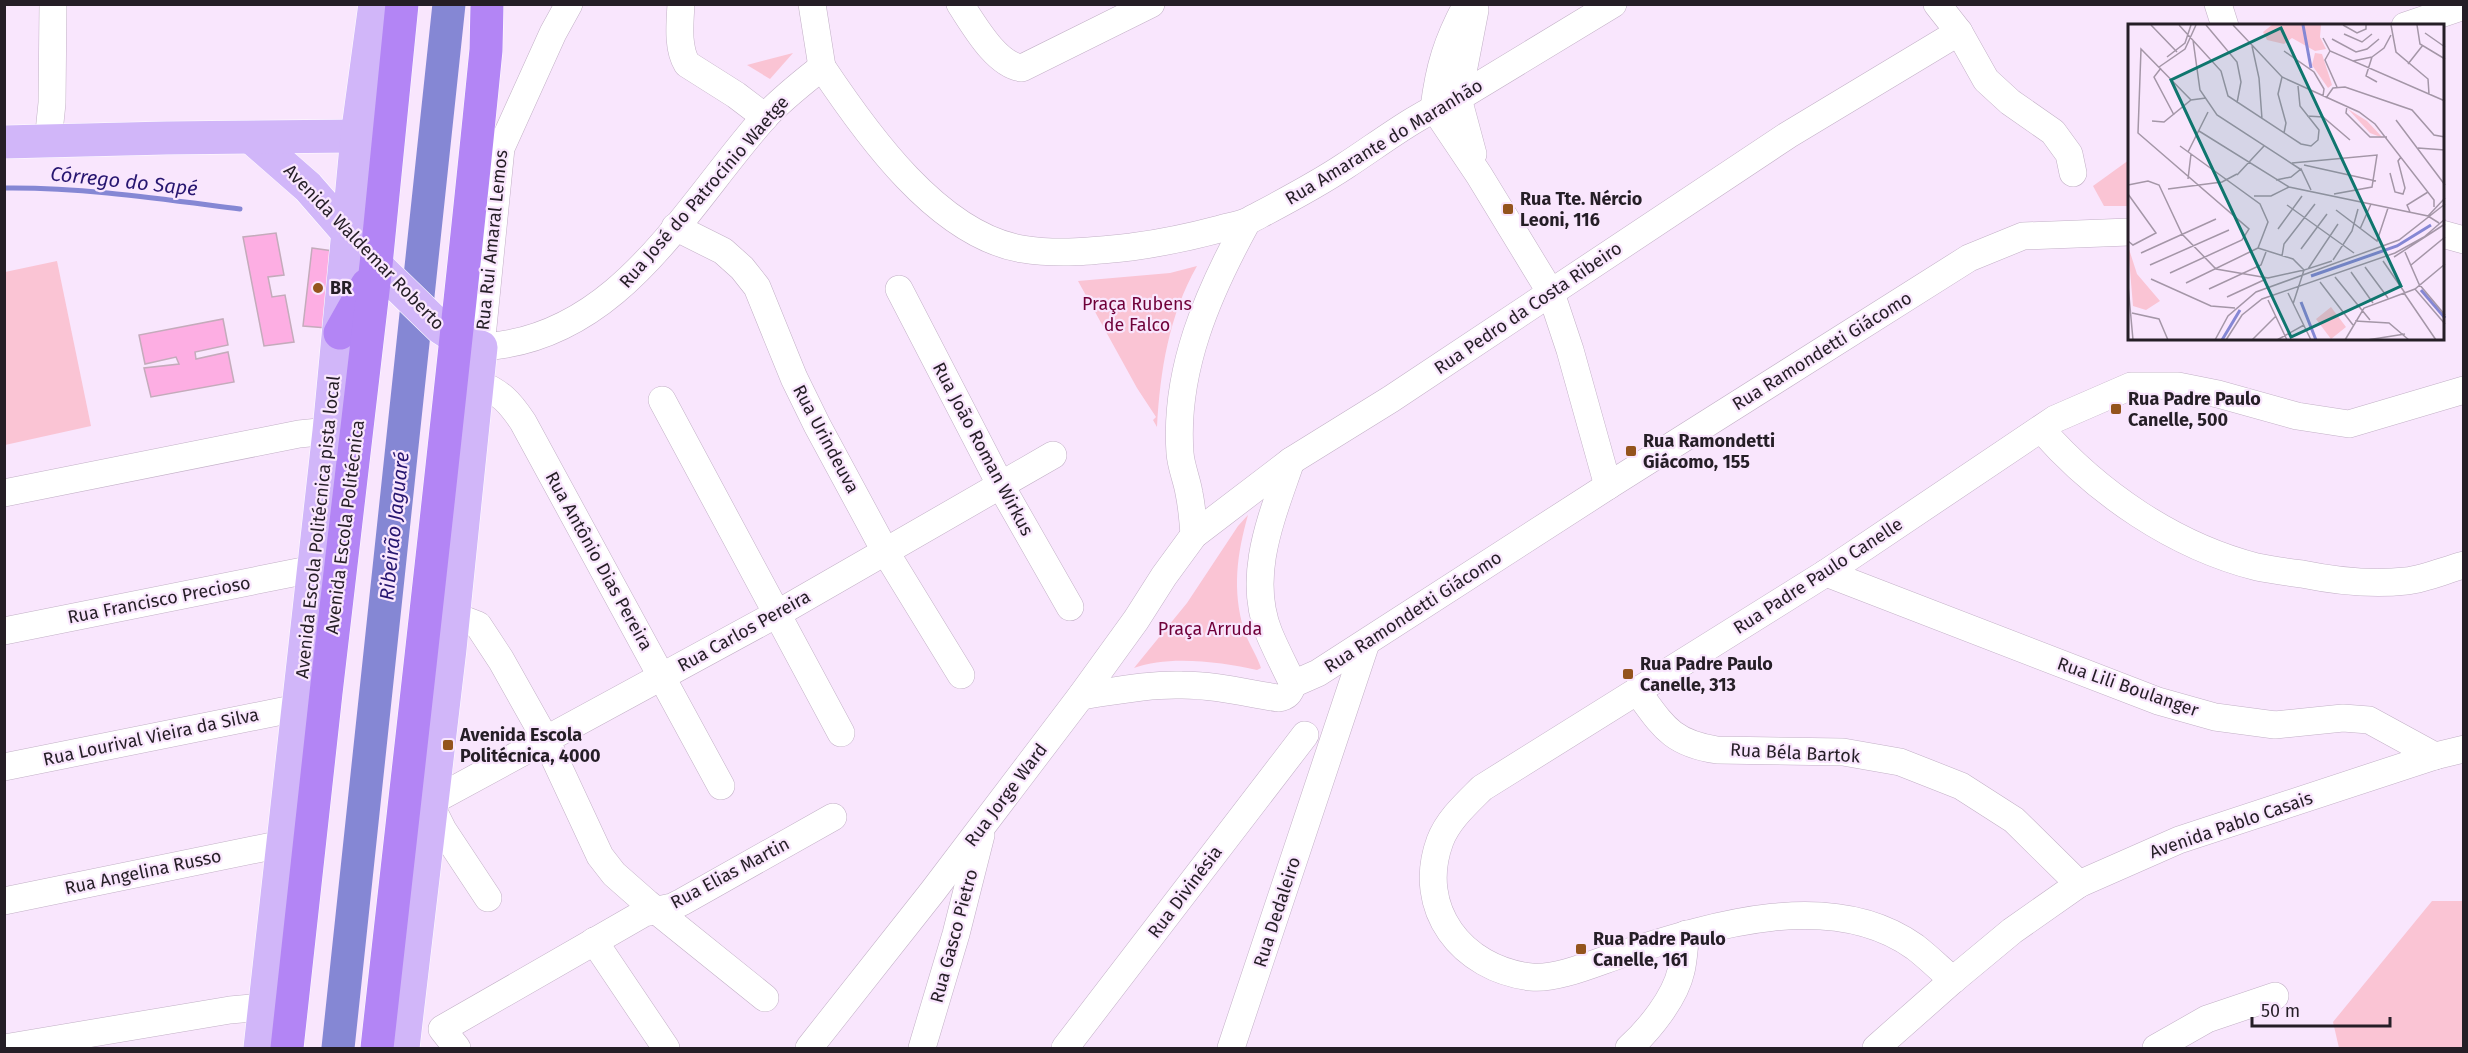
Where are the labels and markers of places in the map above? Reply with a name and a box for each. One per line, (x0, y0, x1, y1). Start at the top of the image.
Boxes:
place label: Rua Tte. Nércio Leoni, 116 (1520, 188, 1642, 231)
marker: Rua Tte. Nércio Leoni, 116 (1501, 202, 1515, 216)
place label: BR (330, 277, 353, 299)
marker: BR (311, 281, 325, 295)
place label: Rua Padre Paulo Canelle, 500 (2128, 388, 2261, 431)
marker: Rua Padre Paulo Canelle, 500 (2109, 402, 2123, 416)
place label: Rua Ramondetti Giácomo, 155 (1643, 430, 1775, 473)
marker: Rua Ramondetti Giácomo, 155 (1624, 444, 1638, 458)
place label: Rua Padre Paulo Canelle, 313 (1640, 653, 1773, 696)
marker: Rua Padre Paulo Canelle, 313 (1621, 667, 1635, 681)
place label: Avenida Escola Politécnica, 4000 (459, 724, 601, 767)
marker: Avenida Escola Politécnica, 4000 (441, 738, 455, 752)
place label: Rua Padre Paulo Canelle, 161 (1593, 928, 1726, 971)
marker: Rua Padre Paulo Canelle, 161 (1574, 942, 1588, 956)

